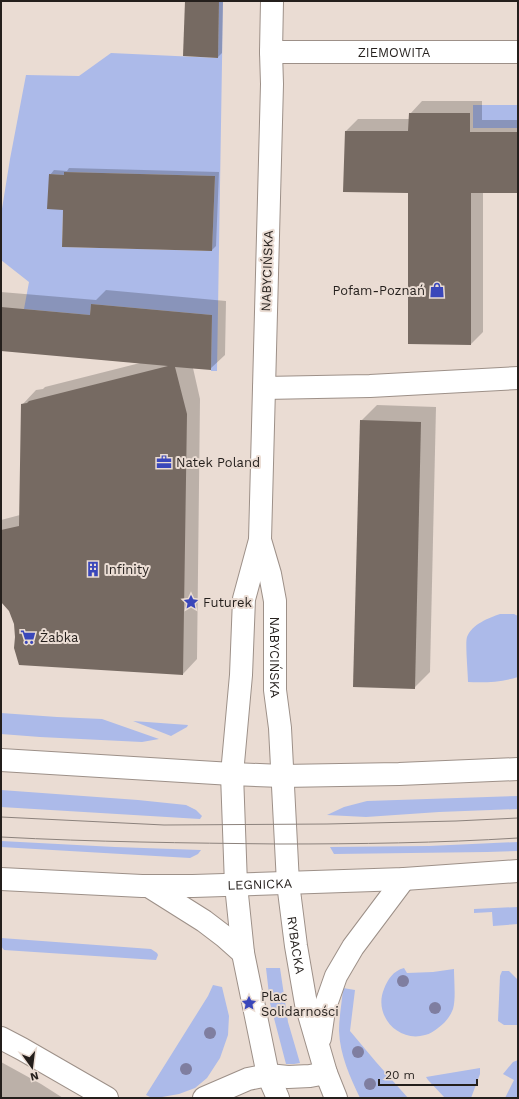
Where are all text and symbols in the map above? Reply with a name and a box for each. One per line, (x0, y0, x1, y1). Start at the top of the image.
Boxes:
street label: ZIEMOWITA (358, 45, 431, 60)
street label: NABYCIŃSKA (257, 230, 276, 312)
shop icon: Pofam-Poznań (428, 281, 446, 299)
place label: Pofam-Poznań (333, 283, 425, 298)
office icon: Natek Poland (155, 453, 173, 471)
place label: Natek Poland (176, 455, 260, 470)
building icon: Infinity (84, 560, 102, 578)
place label: Infinity (105, 562, 149, 577)
place icon: Futurek (182, 593, 200, 611)
place label: Futurek (203, 595, 252, 610)
street label: NABYCIŃSKA (267, 616, 284, 699)
supermarket icon: Żabka (19, 628, 37, 646)
place label: Żabka (40, 630, 79, 645)
street label: LEGNICKA (227, 875, 293, 892)
street label: RYBACKA (285, 915, 308, 975)
place label: Plac Solidarności (261, 989, 339, 1019)
place icon: Plac Solidarności (240, 994, 258, 1012)
north arrow (12, 1047, 52, 1087)
scale bar (379, 1061, 477, 1087)
text: 20 m (385, 1068, 415, 1082)
text: N (29, 1069, 40, 1084)

